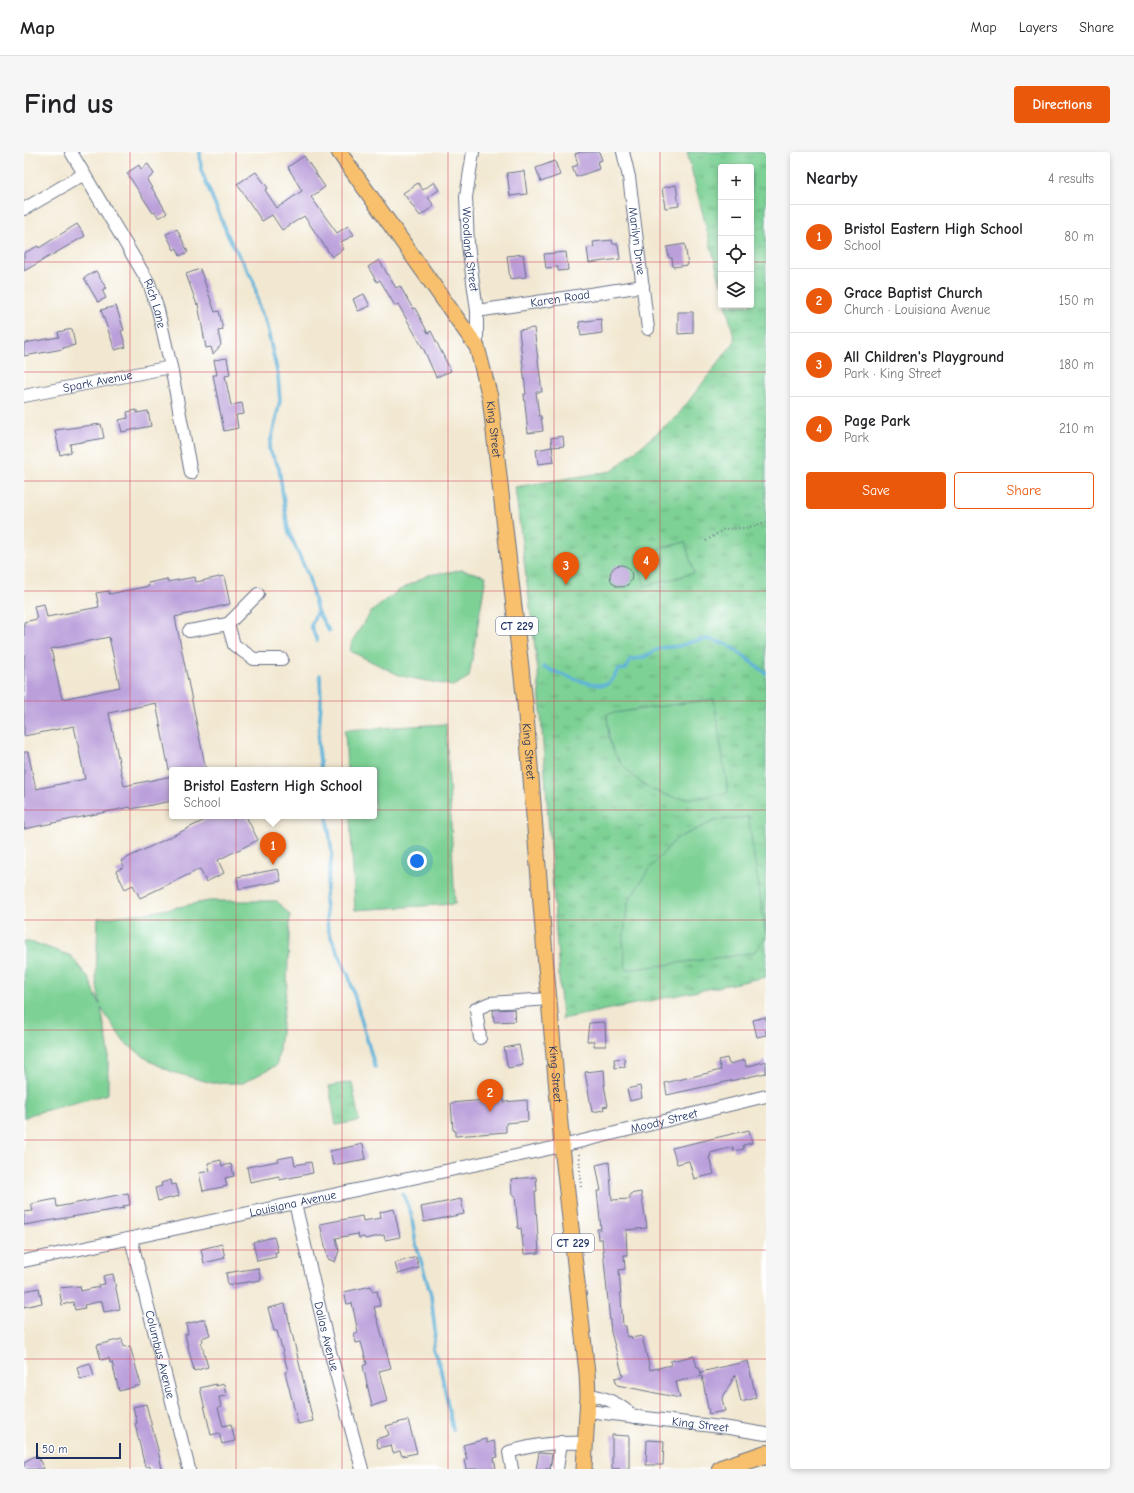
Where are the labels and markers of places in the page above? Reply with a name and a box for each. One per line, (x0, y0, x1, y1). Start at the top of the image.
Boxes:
pin: 4 (633, 547, 659, 580)
pin: 3 (553, 552, 579, 585)
pin: 1 (260, 832, 286, 865)
pin: 2 (477, 1079, 503, 1112)

